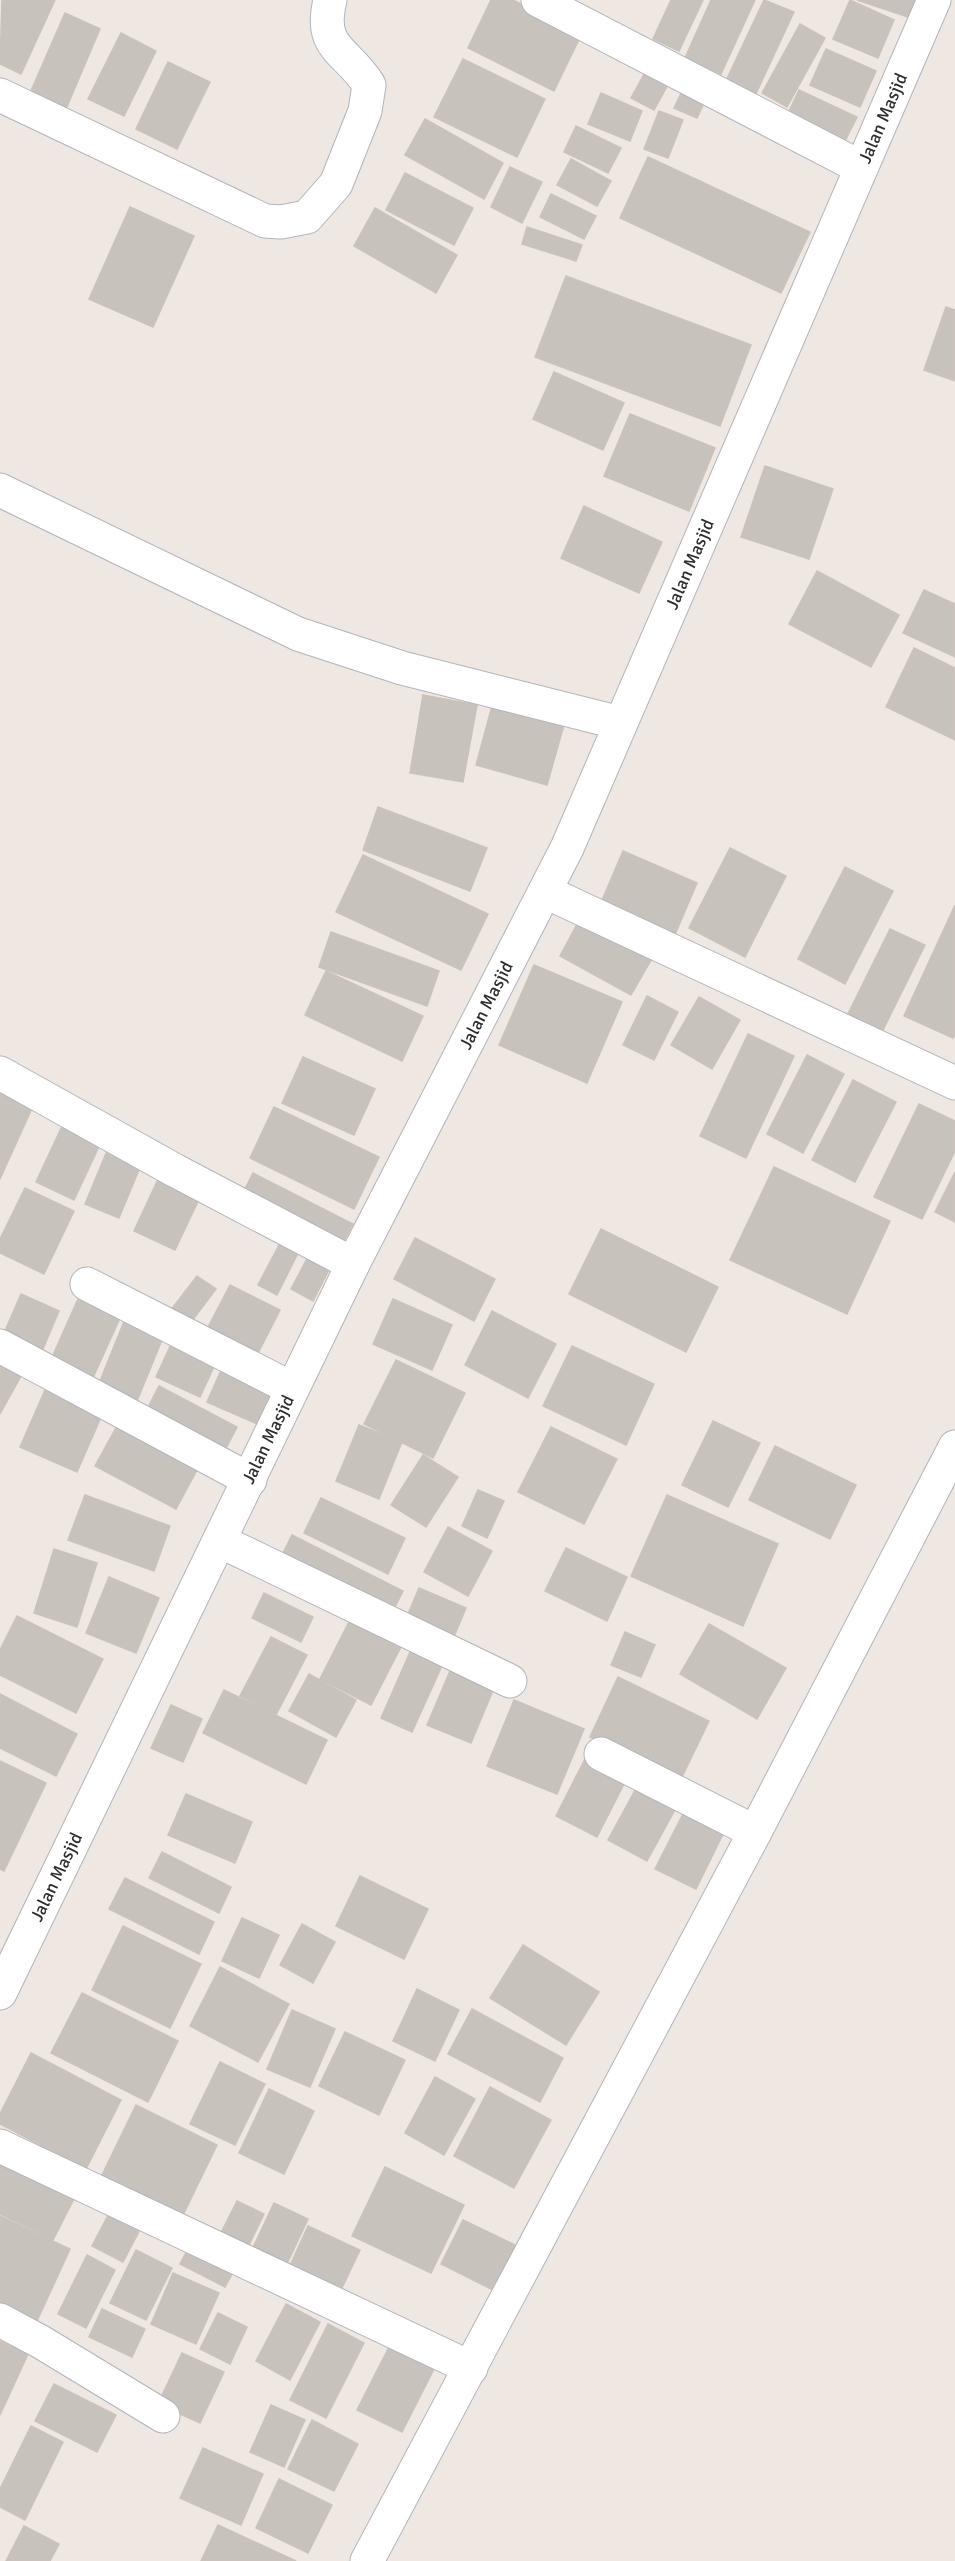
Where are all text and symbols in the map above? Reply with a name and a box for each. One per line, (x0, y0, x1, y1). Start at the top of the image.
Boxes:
street label: Jalan Masjid (854, 70, 912, 167)
street label: Jalan Masjid (661, 516, 719, 613)
street label: Jalan Masjid (454, 957, 518, 1053)
street label: Jalan Masjid (237, 1391, 299, 1488)
street label: Jalan Masjid (25, 1829, 87, 1925)

